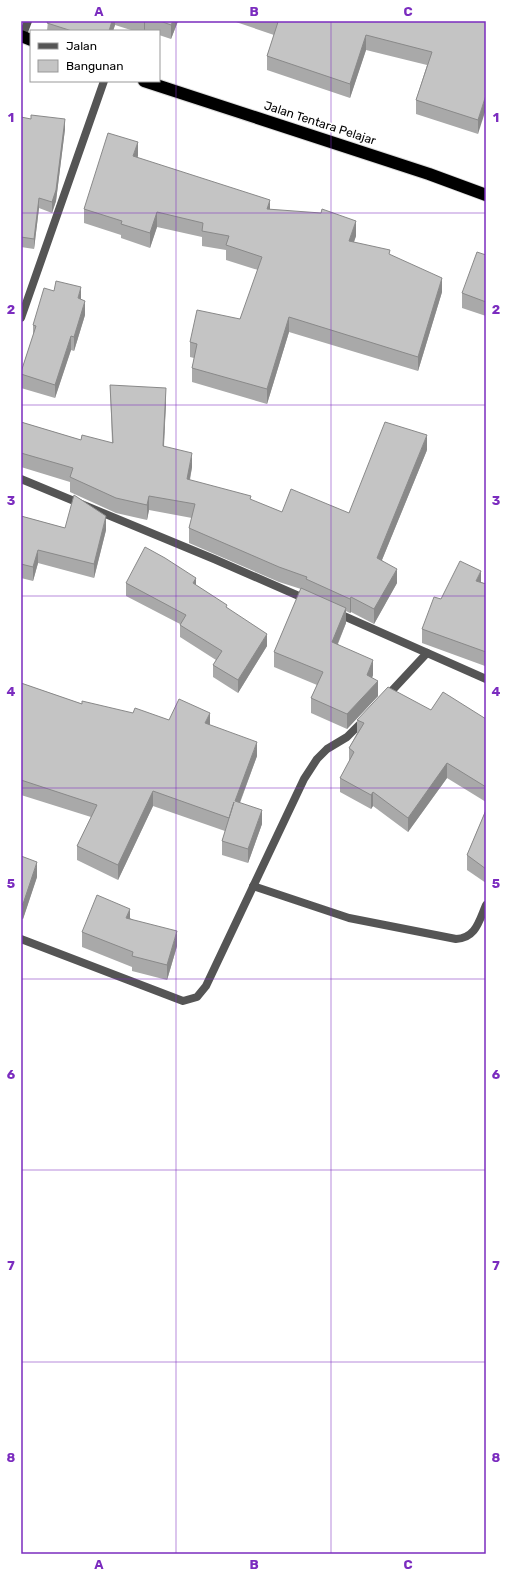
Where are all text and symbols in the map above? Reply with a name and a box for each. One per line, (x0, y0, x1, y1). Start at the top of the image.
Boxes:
text: A (94, 4, 104, 19)
text: B (249, 4, 259, 19)
text: C (403, 4, 413, 19)
legend (30, 30, 160, 82)
text: Jalan (66, 39, 97, 53)
text: Bangunan (66, 59, 123, 73)
street label: Jalan Tentara Pelajar (262, 98, 378, 148)
text: 1 (8, 110, 14, 125)
text: 1 (493, 110, 499, 125)
text: 2 (7, 302, 15, 317)
text: 2 (492, 302, 500, 317)
text: 3 (7, 493, 16, 508)
text: 3 (492, 493, 501, 508)
text: 4 (7, 684, 16, 699)
text: 4 (492, 684, 501, 699)
text: 5 (7, 876, 15, 891)
text: 5 (492, 876, 500, 891)
text: 6 (7, 1067, 16, 1082)
text: 6 (492, 1067, 501, 1082)
text: 7 (7, 1258, 15, 1273)
text: 7 (492, 1258, 500, 1273)
text: 8 (7, 1450, 16, 1465)
text: 8 (492, 1450, 501, 1465)
text: A (94, 1557, 104, 1572)
text: B (249, 1557, 259, 1572)
text: C (403, 1557, 413, 1572)

